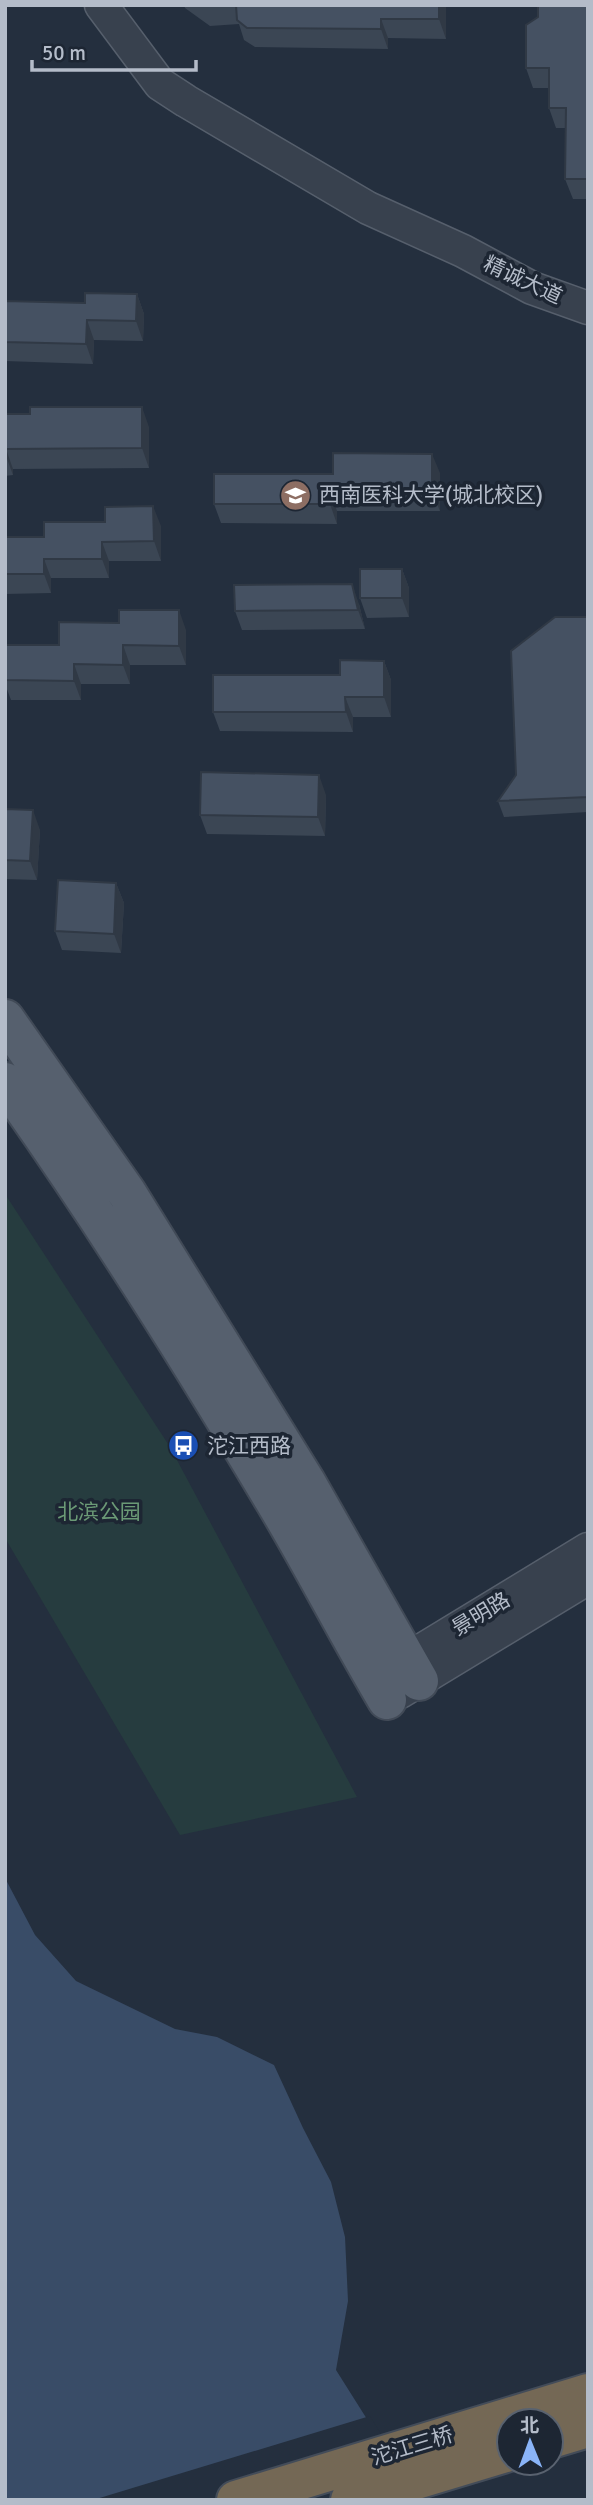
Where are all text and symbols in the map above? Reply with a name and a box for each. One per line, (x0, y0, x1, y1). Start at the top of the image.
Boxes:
scale bar (32, 28, 196, 72)
text: 50 m (42, 40, 86, 66)
street label: 精诚大道 (479, 250, 567, 310)
school or university icon: 西南医科大学(城北校区) (279, 478, 313, 512)
place label: 西南医科大学(城北校区) (319, 482, 543, 508)
bus stop icon: 沱江西路 (167, 1429, 201, 1463)
place label: 沱江西路 (207, 1433, 291, 1459)
park label: 北滨公园 (57, 1499, 141, 1525)
street label: 景明路 (447, 1587, 515, 1641)
north arrow (495, 2407, 565, 2477)
text: 北 (520, 2414, 539, 2438)
street label: 沱江三桥 (368, 2421, 456, 2471)

